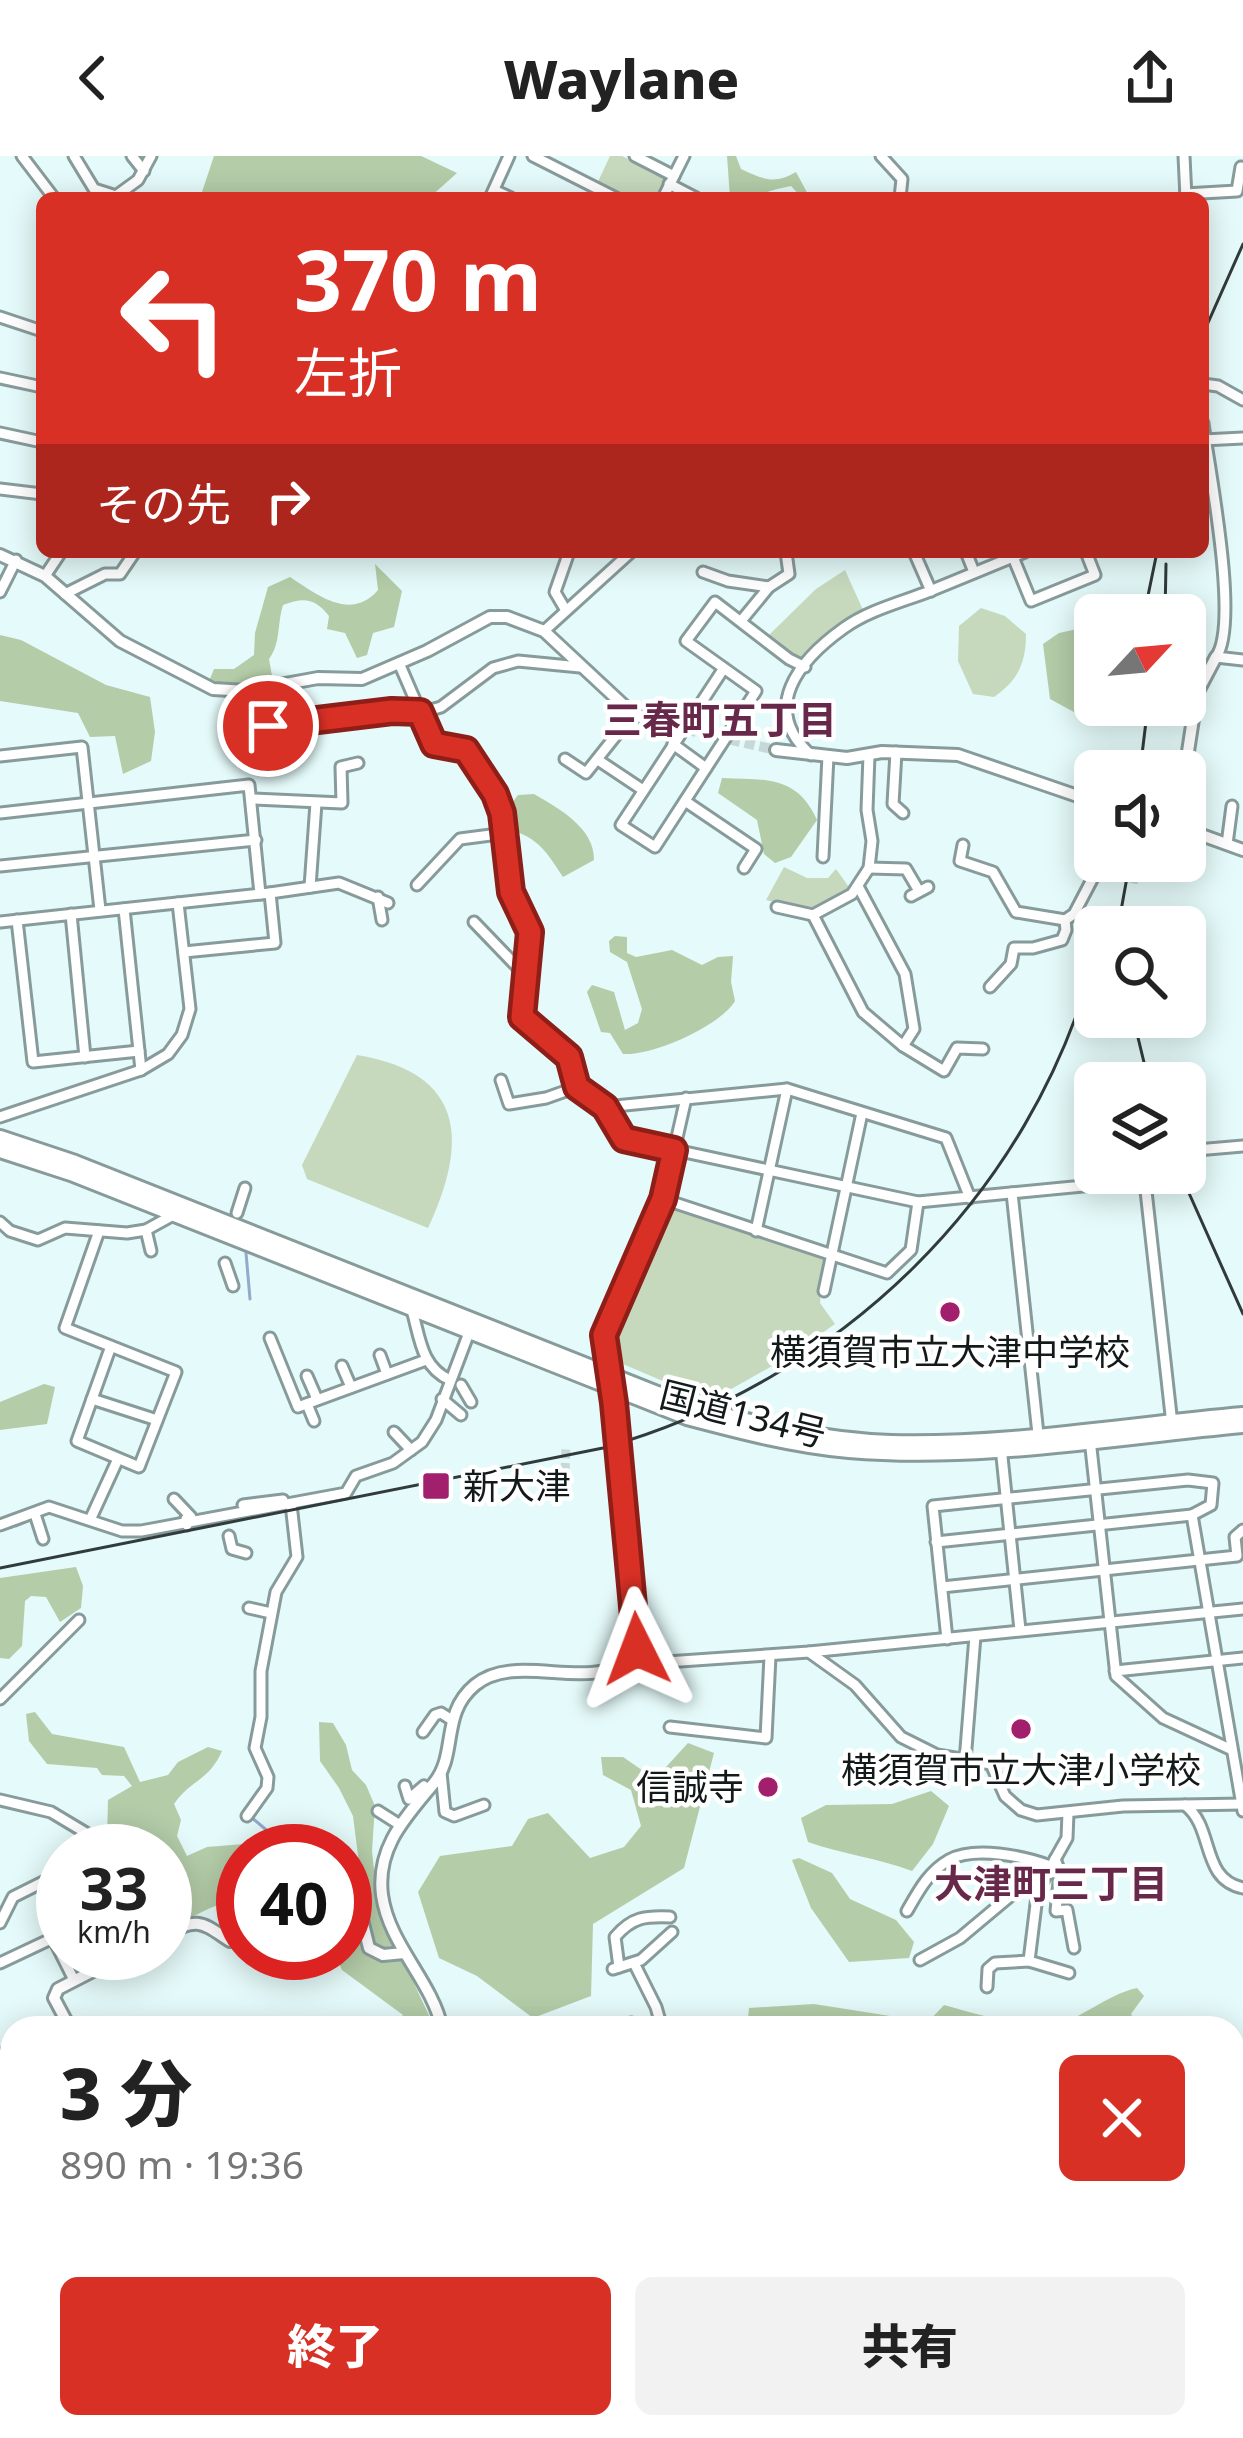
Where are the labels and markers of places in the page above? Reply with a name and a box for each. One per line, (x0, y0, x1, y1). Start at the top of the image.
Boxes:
pin (217, 675, 319, 777)
marker: 横須賀市立大津中学校 (937, 1299, 963, 1325)
place label: 横須賀市立大津中学校 (770, 1327, 1130, 1376)
place label: 新大津 (463, 1461, 571, 1510)
marker: 新大津 (420, 1470, 452, 1502)
marker: 横須賀市立大津小学校 (1008, 1716, 1034, 1742)
place label: 横須賀市立大津小学校 (841, 1745, 1201, 1794)
place label: 信誠寺 (636, 1762, 744, 1811)
marker: 信誠寺 (755, 1774, 781, 1800)

